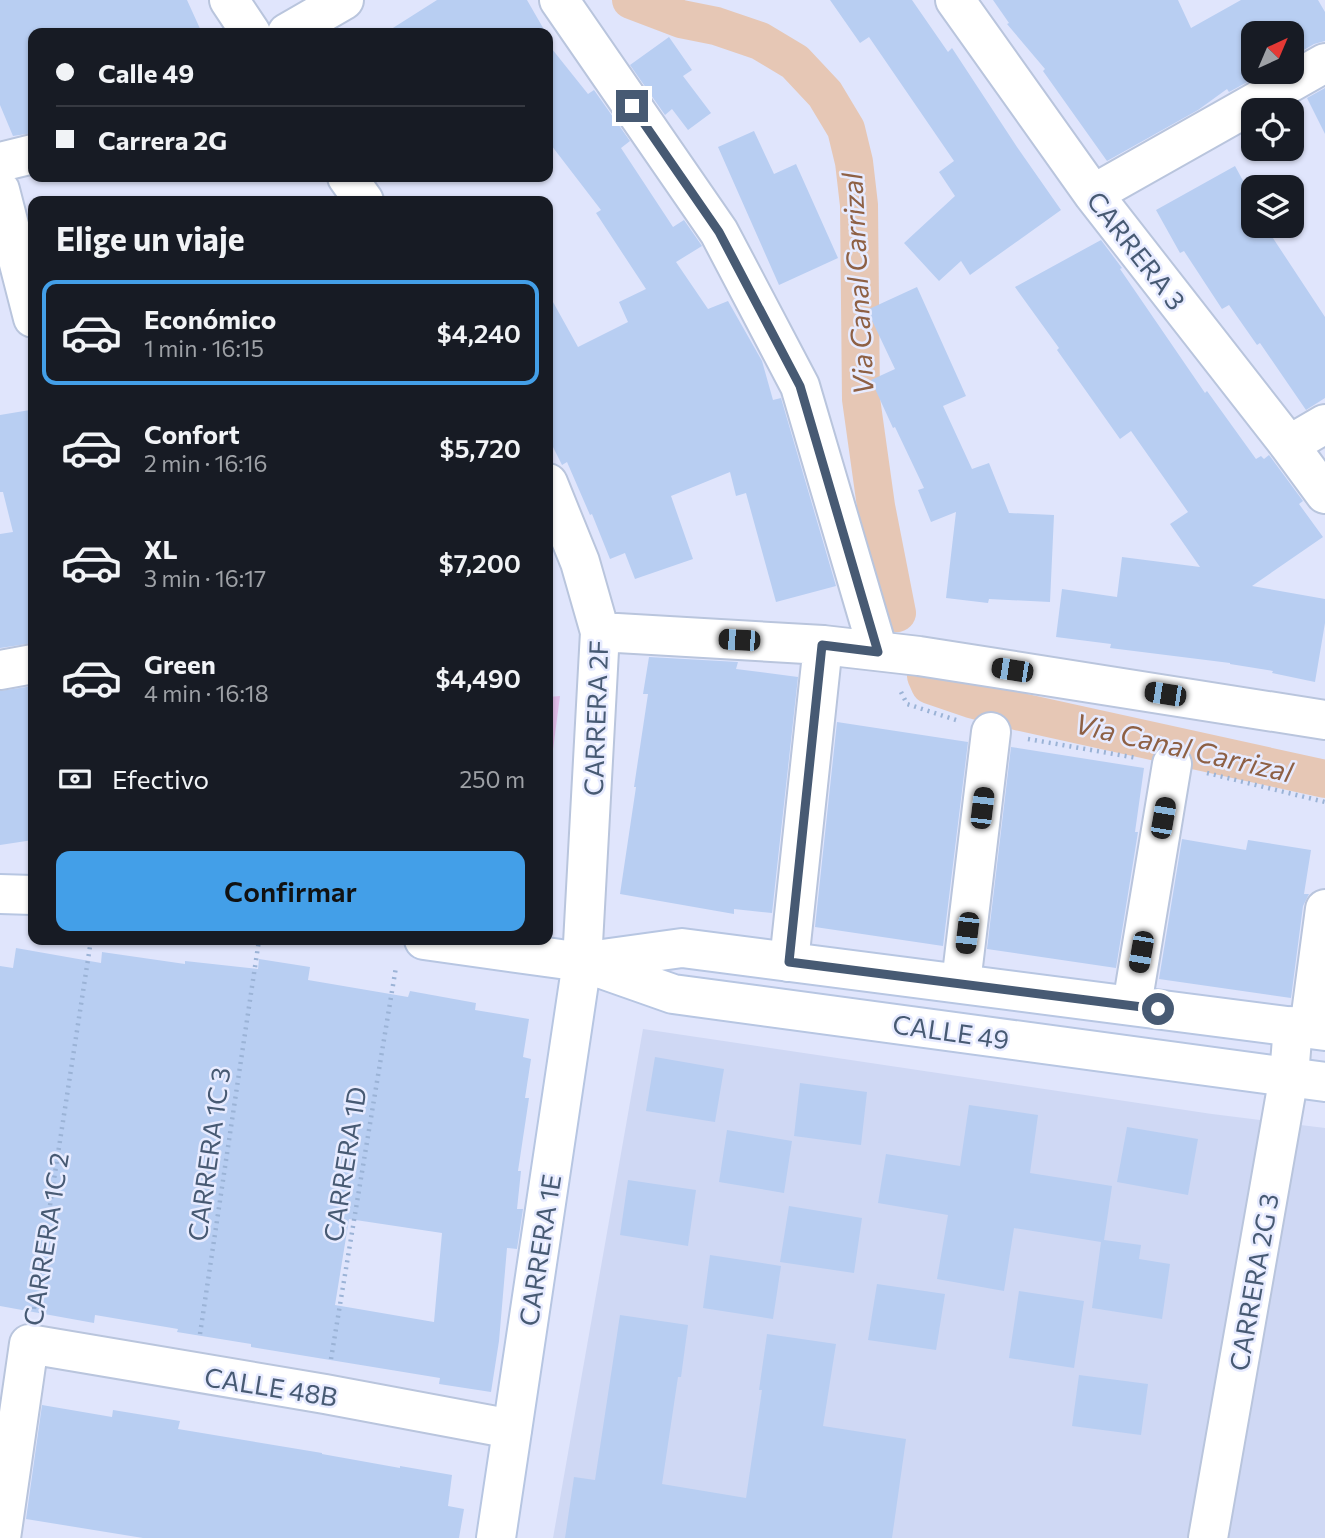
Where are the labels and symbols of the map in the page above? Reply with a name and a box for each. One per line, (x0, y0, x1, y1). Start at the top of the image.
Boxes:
north arrow (1241, 21, 1304, 84)
route end (616, 90, 648, 122)
water label: Via Canal Carrizal (834, 171, 880, 396)
street label: CARRERA 3 (1081, 185, 1193, 315)
car (718, 628, 761, 652)
street label: CARRERA 2F (577, 640, 613, 796)
car (990, 656, 1035, 684)
car (1143, 680, 1188, 708)
water label: Via Canal Carrizal (1072, 705, 1297, 789)
car (970, 786, 995, 830)
car (1150, 795, 1177, 841)
car (955, 911, 980, 955)
car (1128, 929, 1155, 975)
route start (1142, 993, 1174, 1025)
street label: CALLE 49 (891, 1007, 1011, 1055)
street label: CARRERA 1C 3 (180, 1065, 236, 1243)
street label: CARRERA 1D (316, 1084, 372, 1244)
street label: CARRERA 1C 2 (16, 1150, 74, 1328)
street label: CARRERA 1E (512, 1172, 566, 1328)
street label: CARRERA 2G 3 (1222, 1191, 1284, 1373)
street label: CALLE 48B (202, 1360, 340, 1412)

